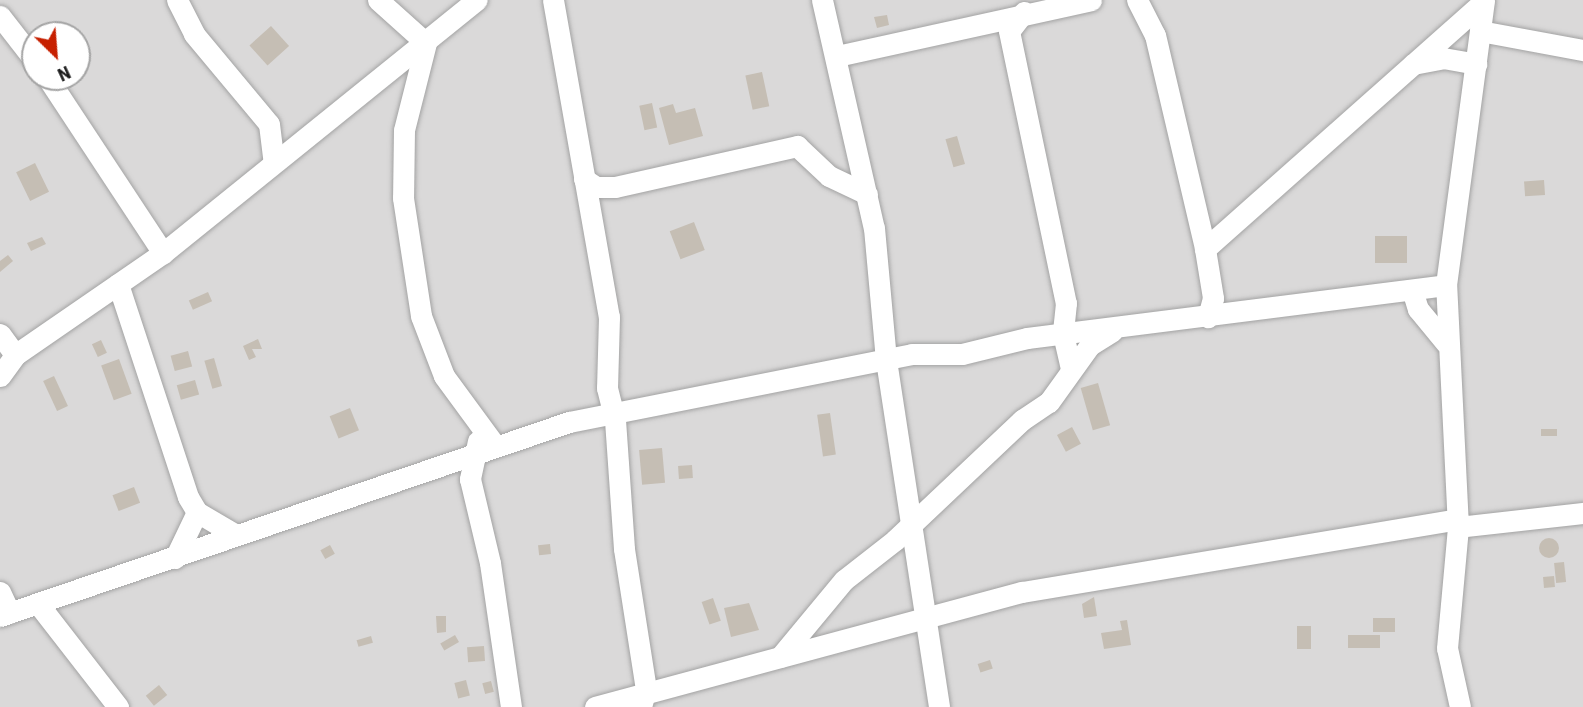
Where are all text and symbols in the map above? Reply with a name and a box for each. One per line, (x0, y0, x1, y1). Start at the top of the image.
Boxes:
north arrow (21, 21, 91, 91)
text: N (54, 61, 74, 87)

